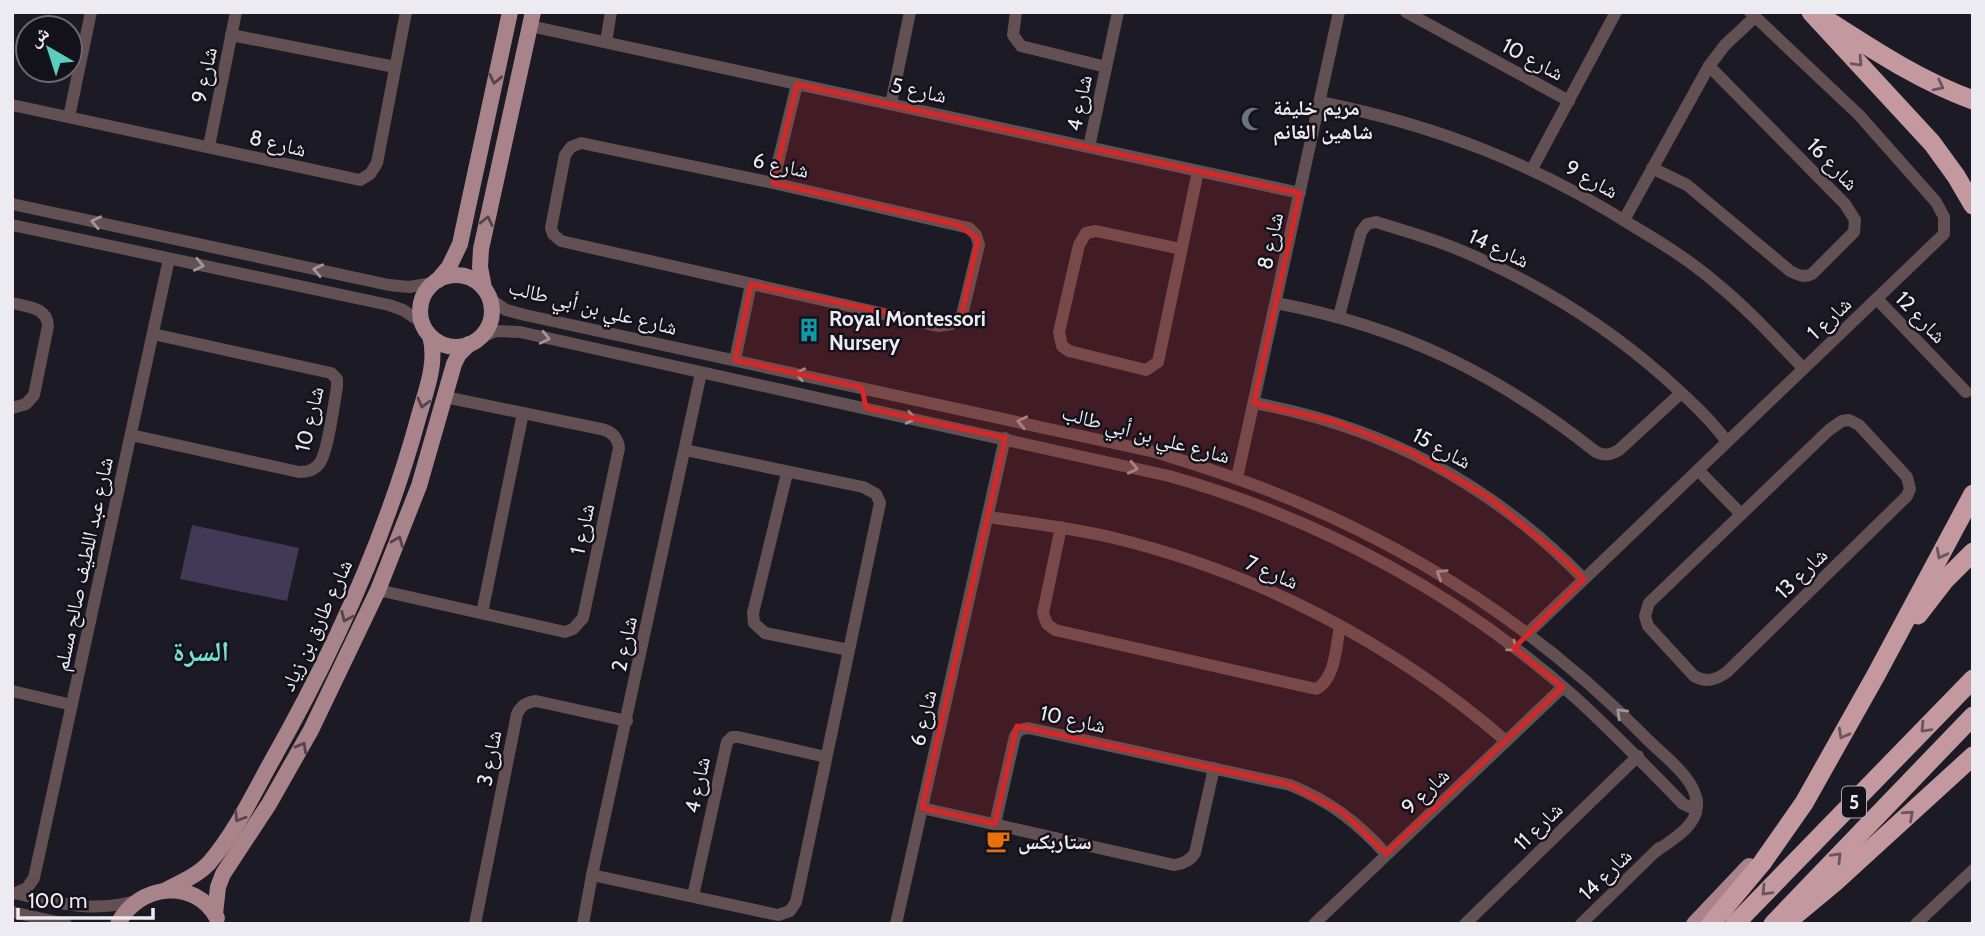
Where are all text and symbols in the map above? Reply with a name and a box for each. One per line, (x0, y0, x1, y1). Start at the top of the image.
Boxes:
north arrow (14, 14, 84, 84)
text: ش (24, 21, 54, 51)
street label: شارع 10 (1497, 32, 1568, 86)
street label: شارع 9 (186, 45, 223, 105)
one-way arrow (1849, 54, 1862, 67)
street label: شارع 5 (889, 72, 949, 109)
one-way arrow (489, 73, 503, 85)
street label: شارع 4 (1061, 73, 1098, 134)
one-way arrow (1932, 77, 1944, 91)
place label: مريم خليفة شاهين الغانم (1273, 95, 1373, 146)
mosque icon: مريم خليفة شاهين الغانم (1239, 105, 1267, 133)
street label: شارع 8 (247, 124, 309, 163)
street label: شارع 16 (1801, 133, 1864, 196)
street label: شارع 6 (751, 147, 811, 184)
street label: شارع 9 (1561, 154, 1623, 205)
street label: شارع 8 (1252, 210, 1289, 272)
one-way arrow (90, 215, 102, 230)
one-way arrow (478, 215, 493, 227)
street label: شارع 14 (1464, 223, 1533, 274)
one-way arrow (193, 256, 205, 271)
one-way arrow (312, 263, 324, 278)
street label: شارع علي بن أبي طالب (505, 274, 680, 344)
street label: شارع 12 (1890, 286, 1952, 349)
street label: شارع 1 (1802, 291, 1857, 345)
place label: Royal Montessori Nursery (829, 306, 986, 355)
building icon: Royal Montessori Nursery (795, 316, 823, 344)
one-way arrow (539, 330, 551, 344)
one-way arrow (794, 368, 806, 382)
street label: شارع 10 (289, 384, 330, 454)
one-way arrow (416, 397, 431, 409)
street label: شارع علي بن أبي طالب (1058, 400, 1233, 473)
one-way arrow (905, 409, 917, 424)
one-way arrow (1016, 416, 1028, 431)
street label: شارع 15 (1408, 422, 1476, 475)
street label: شارع عبد اللطيف صالح مسلم (48, 455, 120, 674)
one-way arrow (1127, 459, 1139, 474)
street label: شارع 1 (564, 501, 601, 557)
one-way arrow (390, 536, 404, 548)
street label: شارع 13 (1770, 542, 1833, 605)
one-way arrow (1935, 547, 1949, 559)
street label: شارع 7 (1241, 550, 1302, 595)
street label: شارع طارق بن زياد (275, 555, 358, 695)
one-way arrow (1436, 570, 1449, 583)
one-way arrow (340, 610, 354, 622)
street label: شارع 2 (606, 614, 643, 674)
district label: السرة (173, 634, 229, 668)
one-way arrow (1505, 639, 1518, 651)
street label: شارع 6 (904, 688, 943, 749)
street label: شارع 10 (1038, 700, 1108, 739)
one-way arrow (1616, 709, 1629, 722)
one-way arrow (1921, 720, 1934, 733)
one-way arrow (1838, 727, 1851, 740)
street label: شارع 3 (471, 728, 508, 788)
one-way arrow (293, 742, 307, 755)
street label: شارع 4 (679, 755, 716, 816)
street label: شارع 9 (1396, 763, 1455, 820)
road number: 5 (1842, 786, 1866, 818)
street label: شارع 11 (1508, 797, 1568, 856)
one-way arrow (234, 810, 247, 823)
one-way arrow (1901, 810, 1914, 823)
cafe icon: ستاربكس (984, 827, 1012, 855)
place label: ستاربكس (1018, 829, 1092, 855)
street label: شارع 14 (1573, 843, 1637, 906)
one-way arrow (1829, 852, 1842, 865)
scale bar (18, 876, 152, 920)
one-way arrow (1762, 883, 1775, 896)
text: 100 m (28, 888, 87, 913)

